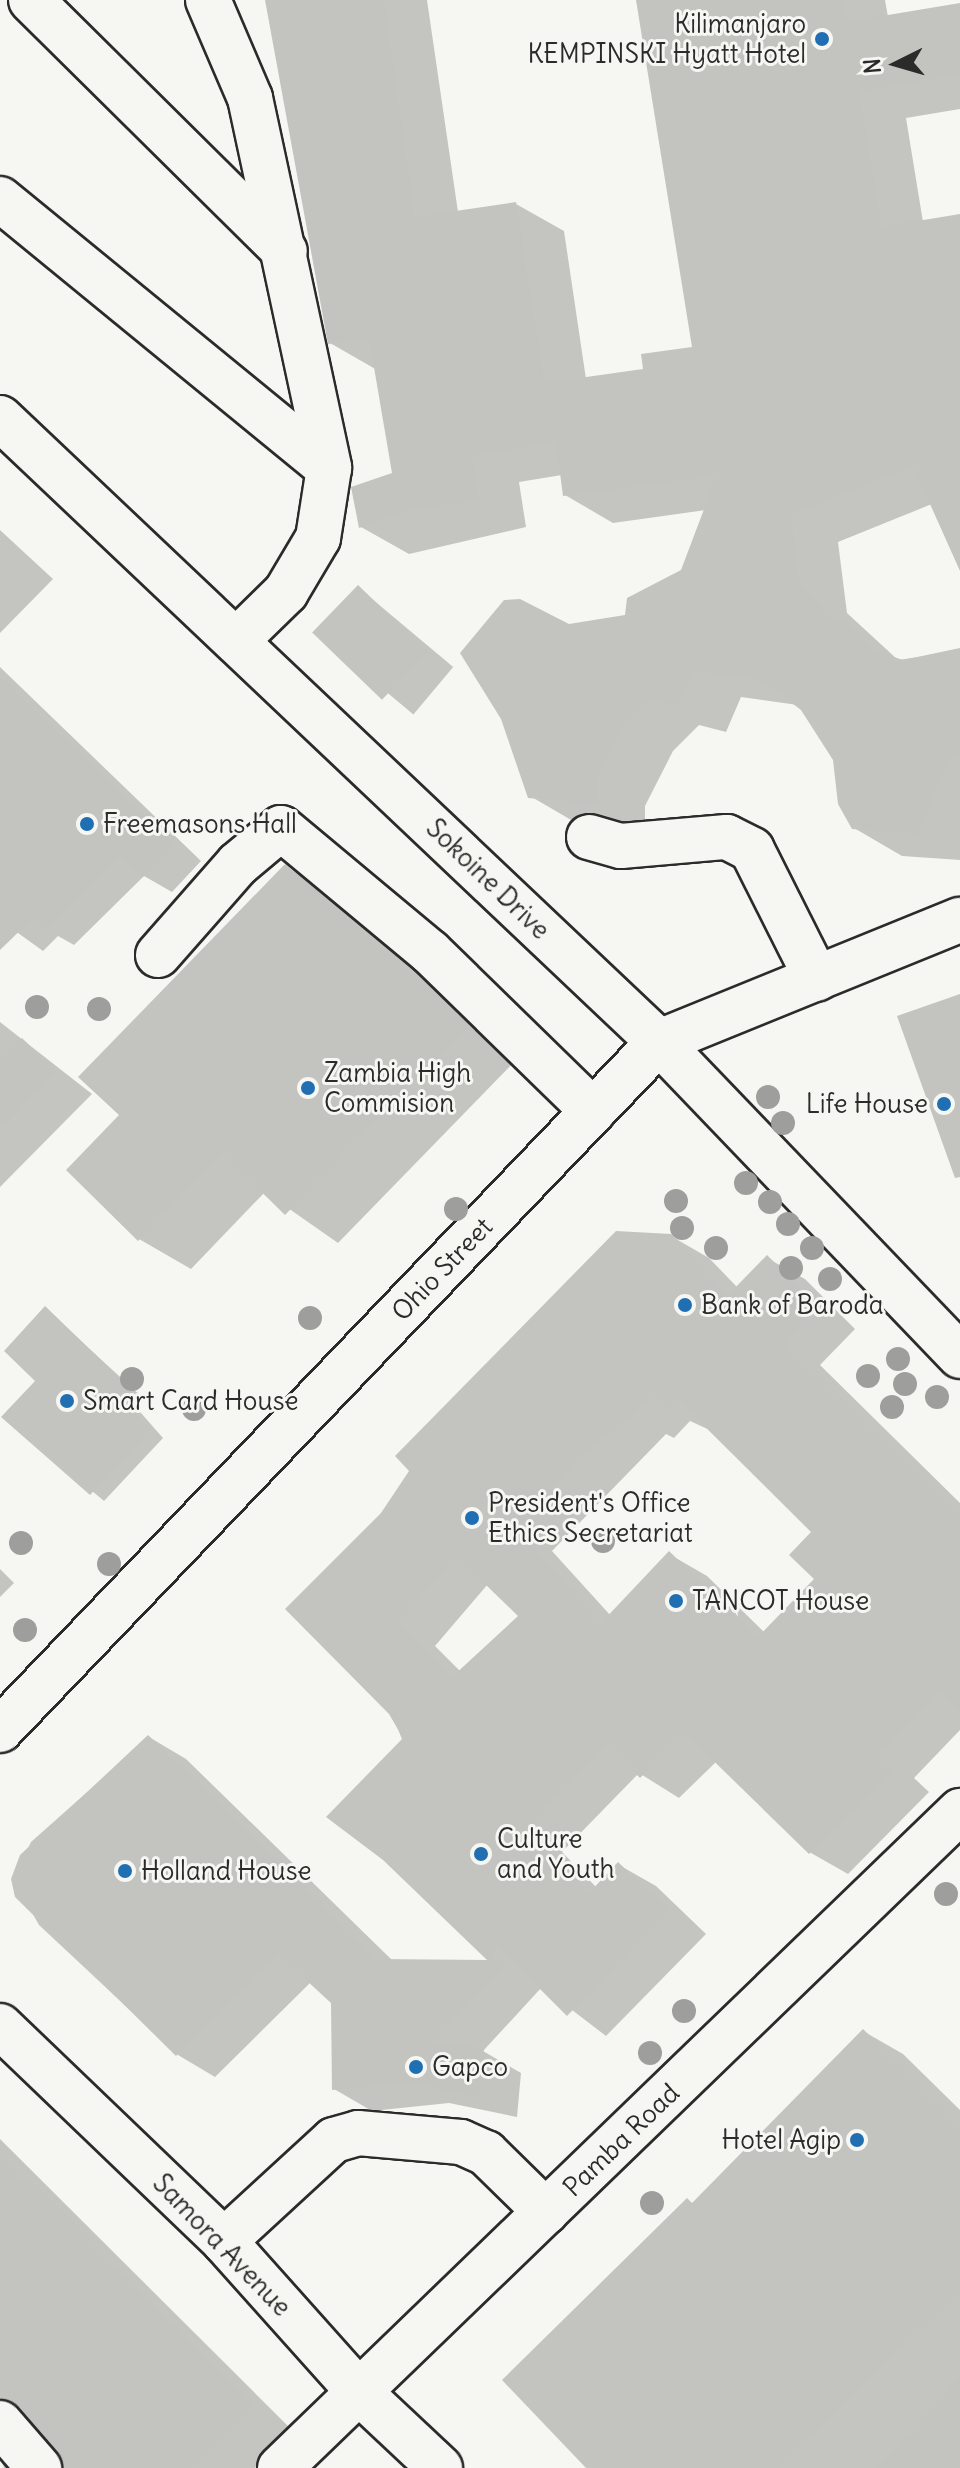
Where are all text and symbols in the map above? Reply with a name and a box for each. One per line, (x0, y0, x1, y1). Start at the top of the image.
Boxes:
place label: Kilimanjaro KEMPINSKI Hyatt Hotel (527, 8, 806, 70)
north arrow (856, 24, 936, 104)
marker: Kilimanjaro KEMPINSKI Hyatt Hotel (813, 30, 831, 48)
text: N (857, 57, 887, 75)
place label: Freemasons Hall (103, 808, 297, 840)
street label: Sokoine Drive (420, 812, 556, 946)
marker: Freemasons Hall (78, 815, 96, 833)
place label: Zambia High Commision (324, 1057, 471, 1118)
marker: Zambia High Commision (299, 1079, 317, 1097)
place label: Life House (806, 1088, 928, 1120)
marker: Life House (935, 1095, 953, 1113)
street label: Ohio Street (385, 1211, 499, 1327)
place label: Bank of Baroda (701, 1289, 884, 1321)
marker: Bank of Baroda (676, 1296, 694, 1314)
place label: Smart Card House (83, 1385, 299, 1417)
marker: Smart Card House (58, 1392, 76, 1410)
place label: President's Office Ethics Secretariat (488, 1487, 693, 1548)
marker: President's Office Ethics Secretariat (463, 1509, 481, 1527)
place label: TANCOT House (692, 1585, 869, 1617)
marker: TANCOT House (667, 1592, 685, 1610)
place label: Culture and Youth (497, 1823, 615, 1884)
marker: Culture and Youth (472, 1845, 490, 1863)
place label: Holland House (141, 1855, 312, 1887)
marker: Holland House (116, 1862, 134, 1880)
place label: Gapco (432, 2051, 508, 2083)
marker: Gapco (407, 2058, 425, 2076)
street label: Pamba Road (557, 2077, 685, 2203)
place label: Hotel Agip (722, 2124, 841, 2156)
marker: Hotel Agip (848, 2131, 866, 2149)
street label: Samora Avenue (146, 2168, 298, 2322)

